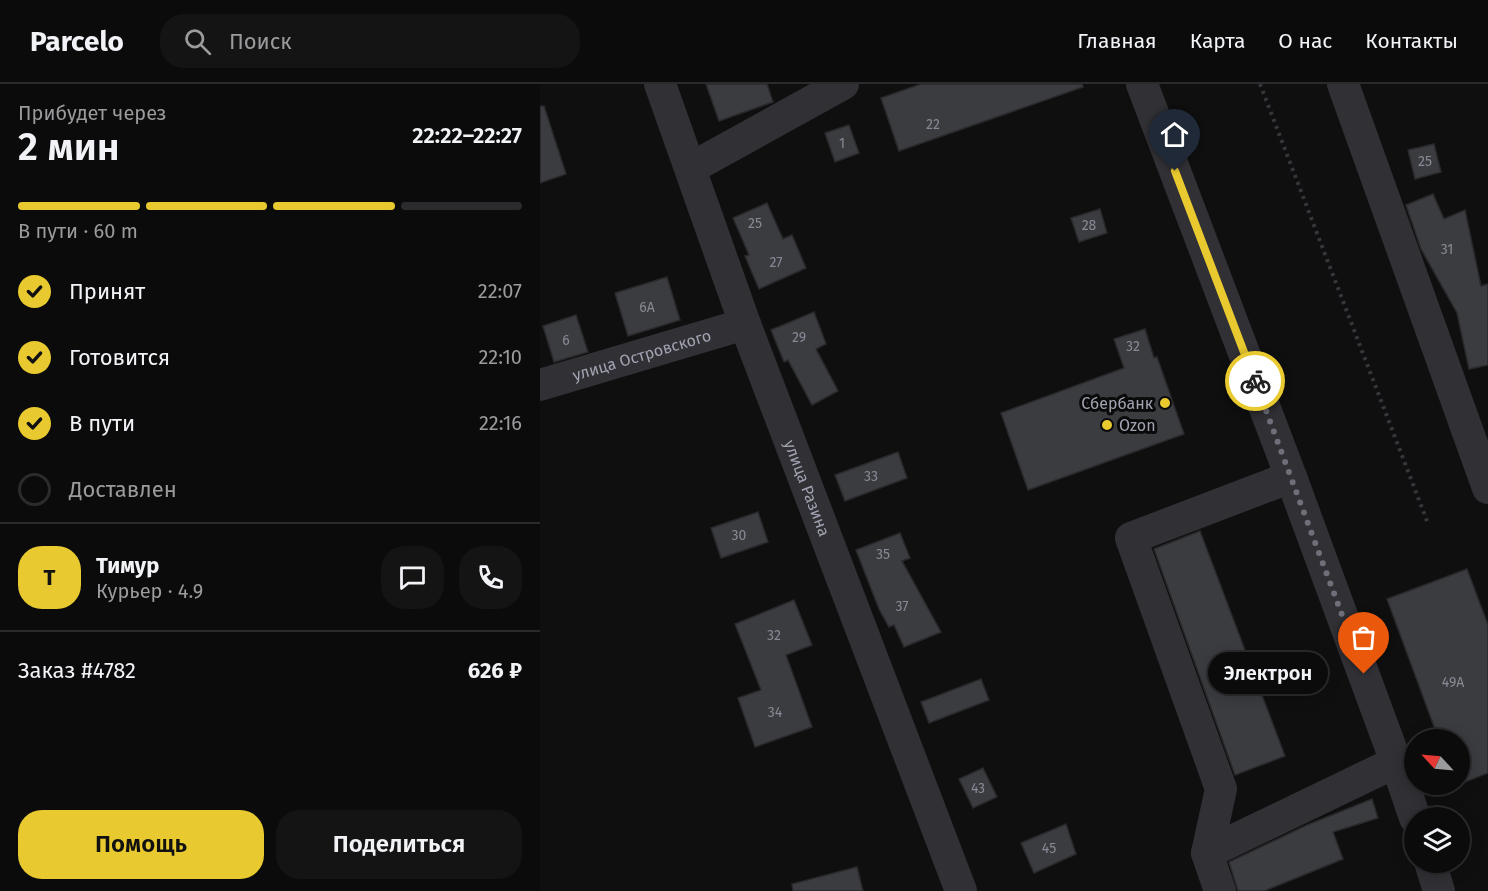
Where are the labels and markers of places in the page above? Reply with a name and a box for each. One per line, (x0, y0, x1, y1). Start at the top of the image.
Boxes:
pin (1149, 109, 1200, 171)
place label: Сбербанк (1081, 394, 1154, 413)
marker: Сбербанк (1158, 396, 1172, 410)
place label: Ozon (1119, 416, 1156, 435)
marker: Ozon (1100, 418, 1114, 432)
pin (1338, 612, 1389, 674)
callout: Электрон (1208, 653, 1328, 695)

